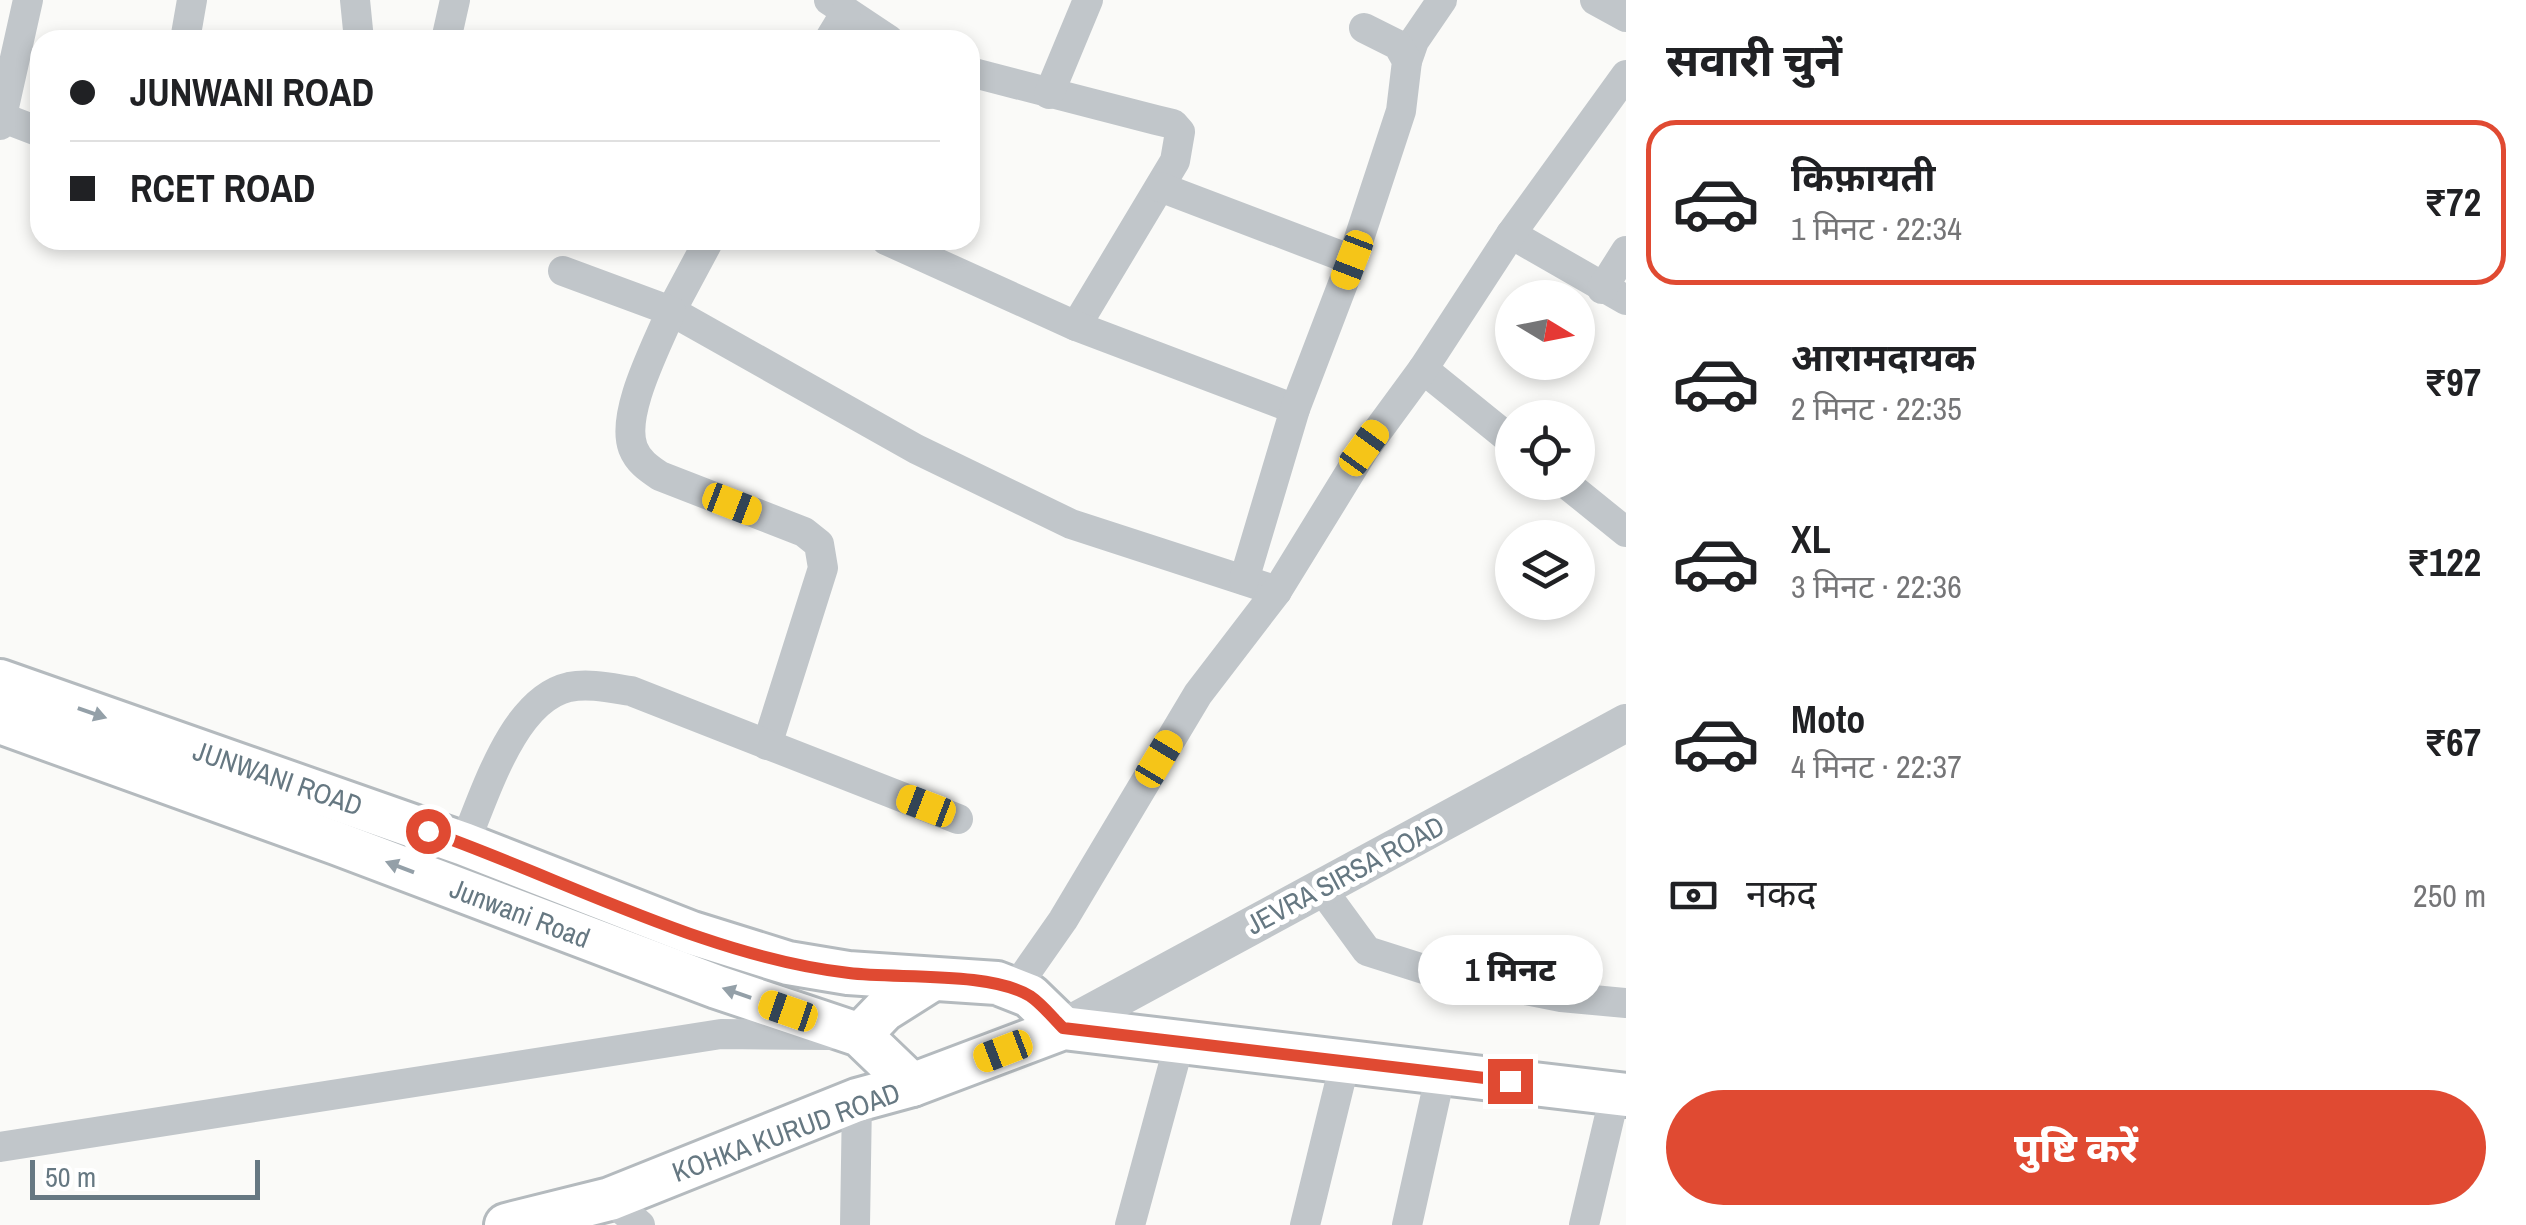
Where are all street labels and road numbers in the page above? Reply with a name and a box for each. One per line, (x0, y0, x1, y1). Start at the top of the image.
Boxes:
street label: JUNWANI ROAD (188, 731, 368, 825)
street label: JEVRA SIRSA ROAD (1239, 807, 1451, 943)
street label: Junwani Road (445, 869, 595, 957)
street label: KOHKA KURUD ROAD (667, 1073, 905, 1191)

